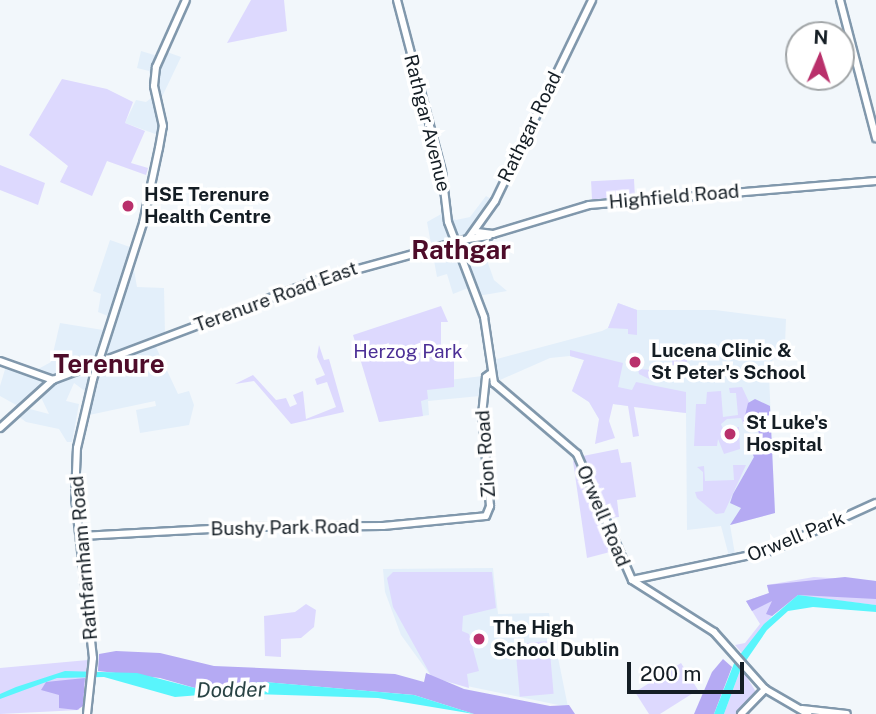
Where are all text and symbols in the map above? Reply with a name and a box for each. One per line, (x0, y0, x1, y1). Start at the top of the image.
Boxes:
north arrow (785, 21, 855, 91)
text: N (813, 26, 829, 48)
street label: Rathgar Avenue (399, 52, 455, 194)
street label: Rathgar Road (493, 68, 567, 186)
street label: Highfield Road (608, 180, 740, 214)
place label: HSE Terenure Health Centre (144, 184, 271, 228)
marker: HSE Terenure Health Centre (118, 196, 138, 216)
district label: Rathgar (411, 234, 511, 266)
street label: Terenure Road East (191, 257, 361, 337)
place label: Lucena Clinic & St Peter's School (651, 340, 806, 384)
park label: Herzog Park (353, 341, 463, 363)
district label: Terenure (53, 348, 165, 380)
marker: Lucena Clinic & St Peter's School (625, 352, 645, 372)
street label: Zion Road (472, 409, 500, 499)
place label: St Luke's Hospital (746, 412, 828, 456)
marker: St Luke's Hospital (720, 424, 740, 444)
street label: Orwell Road (571, 462, 635, 570)
street label: Rathfarnham Road (65, 475, 103, 641)
street label: Orwell Park (744, 507, 848, 567)
street label: Bushy Park Road (210, 515, 360, 541)
place label: The High School Dublin (493, 617, 619, 661)
marker: The High School Dublin (471, 631, 487, 647)
scale bar (631, 648, 748, 692)
text: 200 m (640, 661, 701, 686)
water label: Dodder (196, 677, 266, 703)

